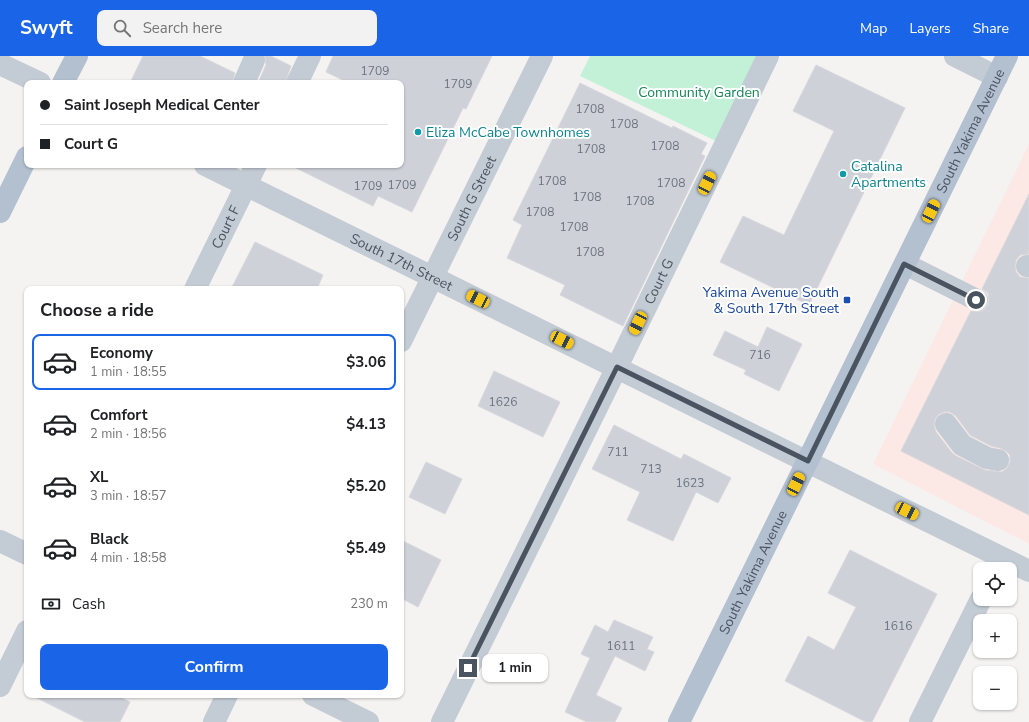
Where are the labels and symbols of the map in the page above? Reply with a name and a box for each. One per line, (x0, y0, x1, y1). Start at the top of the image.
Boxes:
house number: 1709 (361, 63, 389, 79)
street label: South Yakima Avenue (932, 66, 1009, 196)
house number: 1709 (444, 76, 472, 92)
park label: Community Garden (638, 83, 760, 102)
house number: 1708 (576, 101, 604, 117)
house number: 1708 (610, 116, 638, 132)
place label: Eliza McCabe Townhomes (426, 123, 590, 142)
marker: Eliza McCabe Townhomes (413, 127, 423, 137)
house number: 1708 (651, 138, 679, 154)
house number: 1708 (577, 141, 605, 157)
street label: South G Street (443, 153, 501, 245)
place label: Catalina Apartments (851, 157, 926, 192)
marker: Catalina Apartments (838, 169, 848, 179)
car (696, 170, 718, 196)
house number: 1708 (538, 173, 566, 189)
house number: 1708 (657, 175, 685, 191)
house number: 1709 (388, 177, 416, 193)
house number: 1709 (354, 178, 382, 194)
house number: 1708 (573, 189, 601, 205)
house number: 1708 (626, 193, 654, 209)
car (920, 198, 942, 224)
street label: Court F (207, 202, 245, 252)
house number: 1708 (526, 204, 554, 220)
house number: 1708 (560, 219, 588, 235)
street label: South 17th Street (347, 229, 456, 296)
house number: 1708 (576, 244, 604, 260)
street label: Court G (640, 256, 678, 308)
place label: Yakima Avenue South & South 17th Street (702, 283, 839, 318)
car (465, 288, 491, 310)
route start (967, 291, 985, 309)
marker: Yakima Avenue South & South 17th Street (842, 295, 852, 305)
car (627, 310, 649, 336)
car (549, 329, 575, 351)
house number: 716 (749, 347, 771, 363)
house number: 1626 (489, 394, 517, 410)
house number: 711 (607, 444, 629, 460)
house number: 713 (640, 461, 662, 477)
car (785, 471, 807, 497)
house number: 1623 (676, 475, 704, 491)
car (894, 500, 920, 522)
street label: South Yakima Avenue (715, 507, 792, 638)
house number: 1616 (884, 618, 912, 634)
house number: 1611 (607, 638, 635, 654)
callout: 1 min (482, 654, 548, 682)
route end (459, 659, 477, 677)

